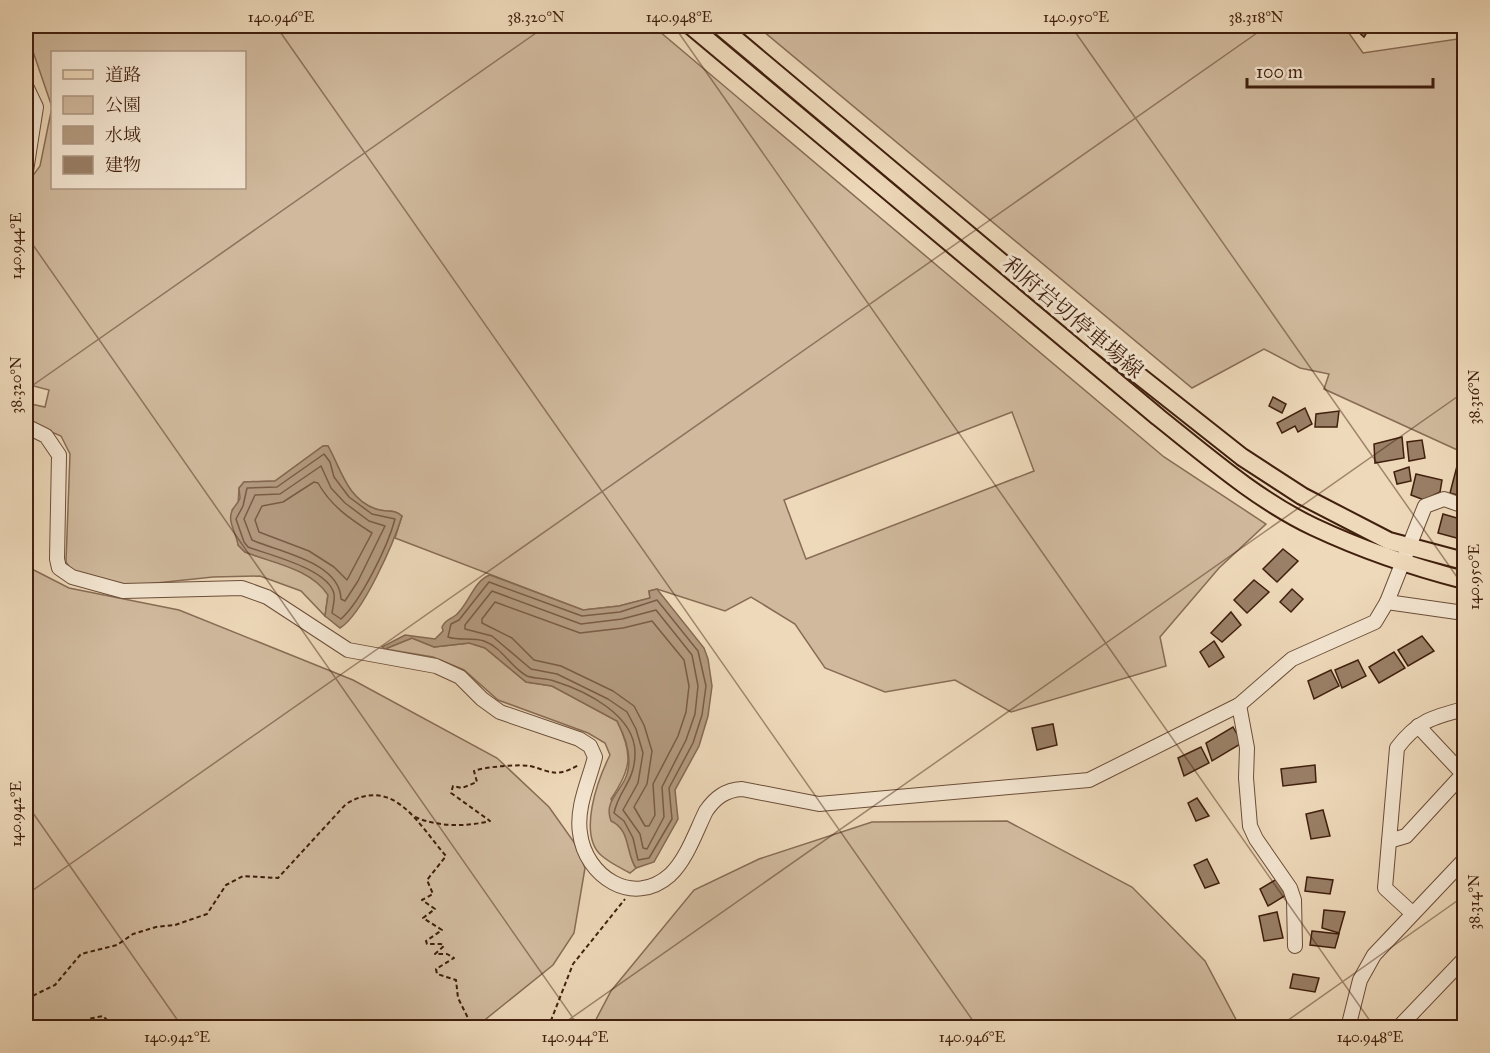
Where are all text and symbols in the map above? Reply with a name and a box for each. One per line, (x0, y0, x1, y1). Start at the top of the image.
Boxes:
text: 140.946°E (248, 8, 314, 26)
text: 38.320°N (507, 8, 565, 26)
text: 140.948°E (646, 8, 713, 26)
text: 140.950°E (1043, 8, 1109, 26)
text: 38.318°N (1228, 8, 1284, 26)
legend (51, 51, 246, 189)
scale bar (1247, 51, 1433, 89)
text: 100 m (1256, 61, 1303, 83)
text: 道路 (105, 64, 141, 86)
text: 公園 (105, 94, 141, 116)
text: 水域 (105, 124, 141, 146)
text: 建物 (105, 154, 141, 176)
text: 140.944°E (7, 212, 25, 280)
street label: 利府岩切停車場線 (997, 250, 1149, 384)
text: 38.320°N (7, 356, 25, 414)
text: 38.316°N (1465, 369, 1483, 424)
text: 140.950°E (1465, 544, 1483, 610)
text: 140.942°E (7, 781, 25, 847)
text: 38.314°N (1465, 874, 1483, 930)
text: 140.942°E (144, 1028, 210, 1046)
text: 140.944°E (541, 1028, 609, 1046)
text: 140.946°E (939, 1028, 1005, 1046)
text: 140.948°E (1337, 1028, 1404, 1046)

